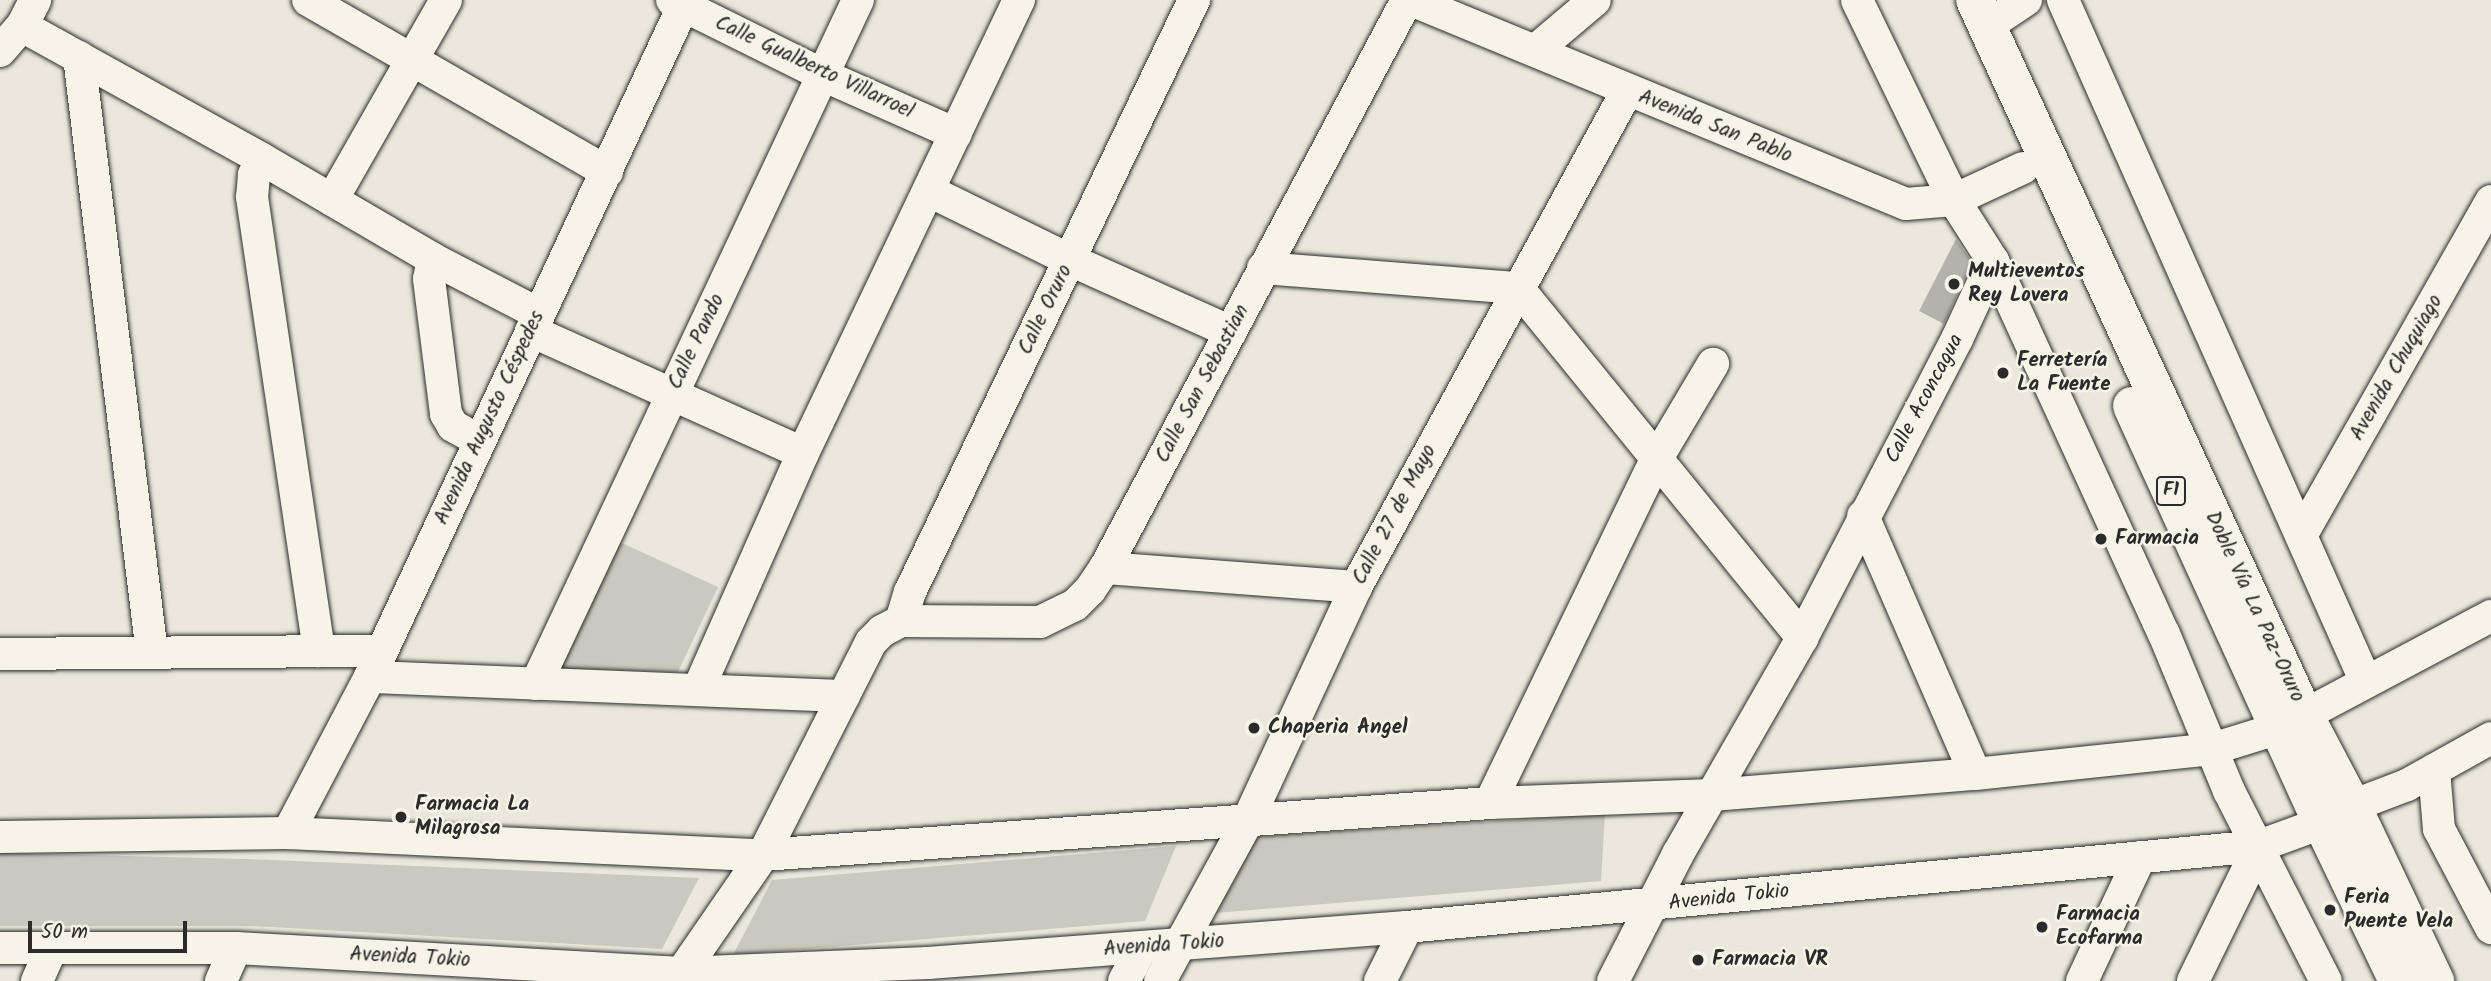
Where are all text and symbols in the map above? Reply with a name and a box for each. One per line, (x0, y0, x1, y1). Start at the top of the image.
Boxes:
street label: Calle Gualberto Villarroel (711, 11, 917, 125)
street label: Avenida San Pablo (1634, 85, 1796, 169)
place label: Multieventos Rey Lovera (1968, 259, 2084, 309)
street label: Calle Oruro (1013, 261, 1079, 359)
marker: Multieventos Rey Lovera (1946, 276, 1962, 292)
street label: Calle Pando (663, 290, 731, 394)
street label: Avenida Chuquiago (2345, 291, 2449, 445)
street label: Calle San Sebastian (1151, 300, 1255, 468)
street label: Avenida Augusto Céspedes (429, 307, 551, 529)
street label: Calle Aconcagua (1880, 330, 1970, 468)
place label: Ferretería La Fuente (2017, 348, 2110, 398)
marker: Ferretería La Fuente (1995, 365, 2011, 381)
street label: Calle 27 de Mayo (1347, 441, 1443, 589)
road number: F1 (2155, 476, 2187, 506)
street label: Doble Vía La Paz-Oruro (2199, 508, 2309, 706)
place label: Farmacia (2115, 526, 2199, 552)
marker: Farmacia (2093, 531, 2109, 547)
place label: Chaperia Angel (1268, 715, 1408, 741)
marker: Chaperia Angel (1246, 720, 1262, 736)
place label: Farmacia La Milagrosa (415, 792, 529, 842)
marker: Farmacia La Milagrosa (393, 809, 409, 825)
street label: Avenida Tokio (1667, 879, 1791, 917)
place label: Feria Puente Vela (2344, 885, 2453, 935)
place label: Farmacia Ecofarma (2056, 902, 2143, 952)
marker: Feria Puente Vela (2322, 902, 2338, 918)
scale bar (32, 908, 191, 952)
text: 50 m (41, 916, 88, 949)
marker: Farmacia Ecofarma (2034, 919, 2050, 935)
street label: Avenida Tokio (1103, 929, 1225, 963)
street label: Avenida Tokio (349, 942, 471, 974)
place label: Farmacia VR (1712, 947, 1828, 973)
marker: Farmacia VR (1690, 952, 1706, 968)

